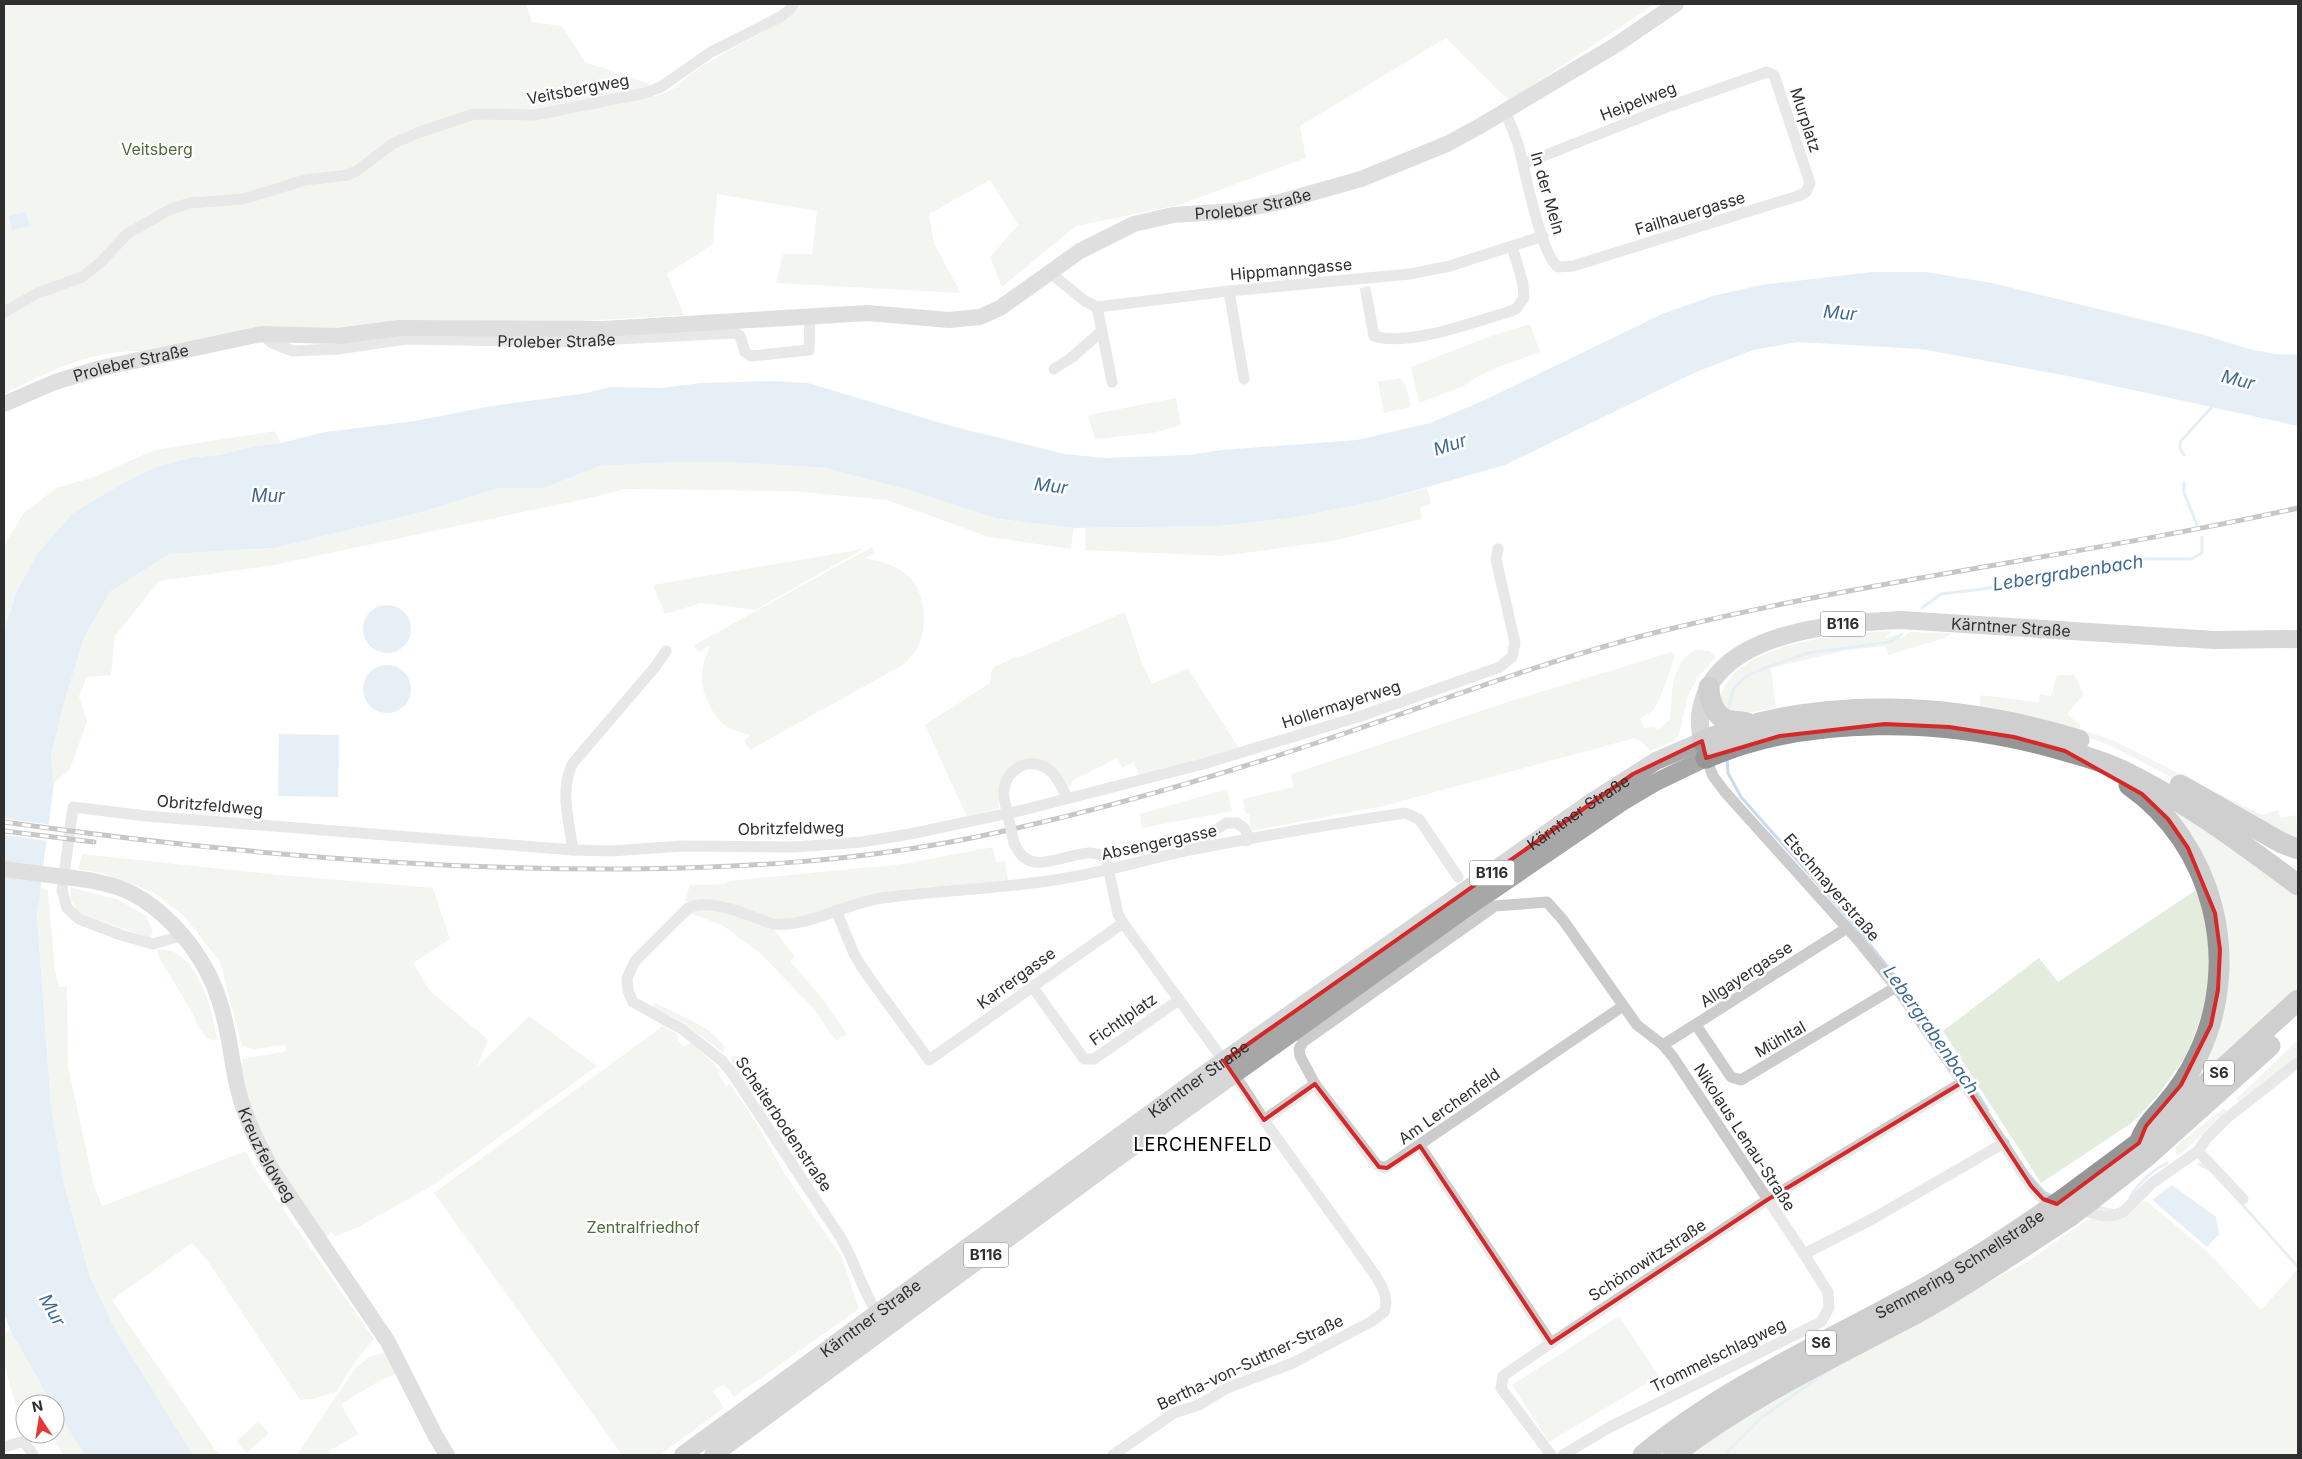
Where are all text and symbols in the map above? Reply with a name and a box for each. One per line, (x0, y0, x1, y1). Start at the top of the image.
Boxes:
street label: Veitsbergweg (525, 69, 631, 109)
street label: Heipelweg (1597, 77, 1679, 125)
street label: Murplatz (1786, 85, 1826, 155)
park label: Veitsberg (121, 139, 193, 159)
street label: In der Meln (1527, 149, 1569, 237)
street label: Proleber Straße (1194, 184, 1313, 224)
street label: Failhauergasse (1633, 187, 1747, 239)
street label: Hippmanngasse (1229, 254, 1353, 284)
water label: Mur (1822, 301, 1859, 325)
street label: Proleber Straße (497, 329, 616, 352)
street label: Proleber Straße (71, 340, 191, 386)
water label: Mur (2219, 365, 2258, 394)
water label: Mur (1431, 429, 1470, 460)
water label: Mur (1033, 473, 1070, 498)
water label: Mur (251, 485, 286, 506)
water label: Lebergrabenbach (1991, 550, 2145, 595)
road number: B116 (1820, 612, 1866, 636)
street label: Kärntner Straße (1951, 613, 2071, 641)
street label: Hollermayerweg (1279, 675, 1403, 733)
street label: Kärntner Straße (1523, 771, 1633, 854)
street label: Obritzfeldweg (156, 790, 264, 820)
street label: Obritzfeldweg (738, 817, 844, 839)
street label: Absengergasse (1099, 820, 1219, 864)
street label: Etschmayerstraße (1780, 829, 1884, 945)
road number: B116 (1470, 860, 1514, 886)
street label: Allgayergasse (1696, 937, 1796, 1011)
street label: Karrergasse (973, 943, 1059, 1013)
water label: Lebergrabenbach (1879, 961, 1984, 1098)
street label: Fichtlplatz (1085, 989, 1161, 1049)
street label: Mühltal (1751, 1016, 1809, 1062)
street label: Kärntner Straße (1144, 1036, 1253, 1122)
street label: Scheiterbodenstraße (731, 1053, 837, 1195)
street label: Nikolaus Lenau-Straße (1690, 1059, 1800, 1215)
road number: S6 (2204, 1060, 2234, 1086)
street label: Am Lerchenfeld (1394, 1064, 1504, 1148)
street label: Kreuzfeldweg (234, 1105, 301, 1206)
district label: LERCHENFELD (1133, 1134, 1273, 1155)
street label: Semmering Schnellstraße (1871, 1205, 2048, 1323)
street label: Schönowitzstraße (1584, 1215, 1710, 1305)
park label: Zentralfriedhof (586, 1217, 700, 1237)
road number: B116 (964, 1242, 1008, 1268)
street label: Kärntner Straße (816, 1275, 925, 1362)
water label: Mur (35, 1290, 71, 1331)
street label: Bertha-von-Suttner-Straße (1154, 1310, 1346, 1414)
street label: Trommelschlagweg (1647, 1314, 1789, 1396)
road number: S6 (1806, 1330, 1836, 1356)
north arrow (15, 1394, 65, 1444)
text: N (30, 1396, 44, 1415)

